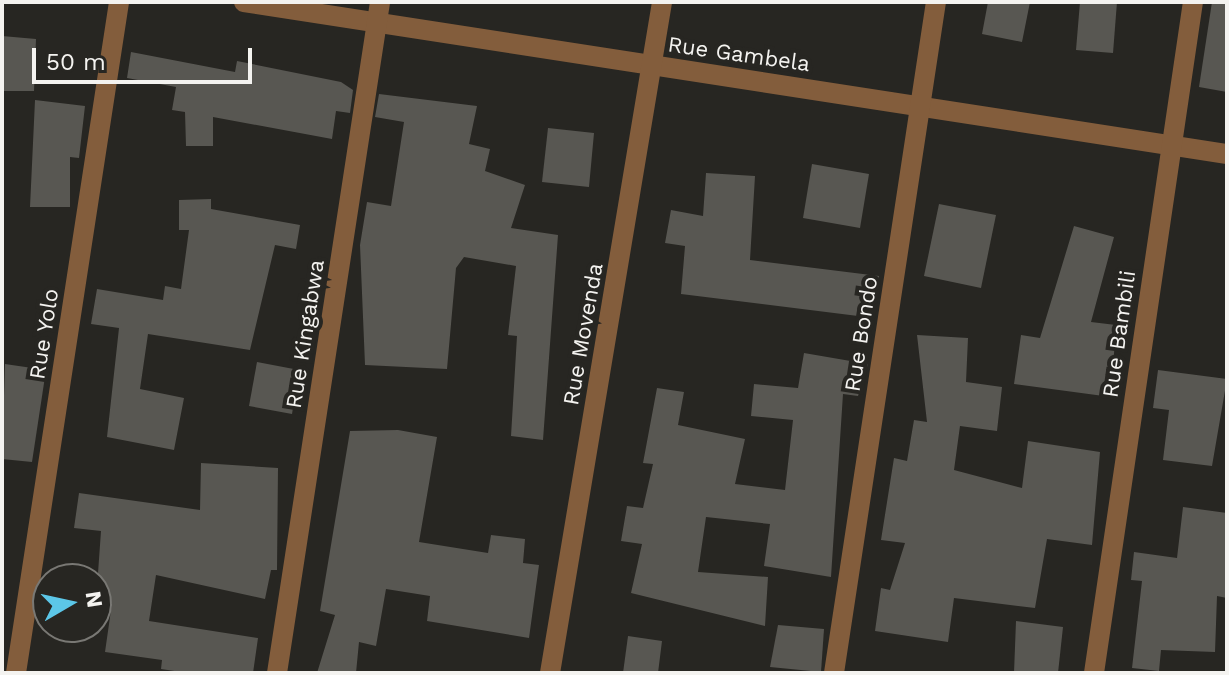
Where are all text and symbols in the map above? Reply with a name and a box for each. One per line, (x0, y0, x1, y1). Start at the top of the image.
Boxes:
street label: Rue Gambela (666, 31, 812, 77)
scale bar (36, 32, 256, 82)
text: 50 m (46, 48, 106, 76)
street label: Rue Kingabwa (280, 258, 330, 410)
street label: Rue Movenda (558, 261, 608, 407)
street label: Rue Bambili (1097, 269, 1141, 399)
street label: Rue Bondo (839, 274, 883, 394)
street label: Rue Yolo (24, 286, 64, 382)
north arrow (32, 563, 112, 643)
text: N (81, 589, 108, 609)

